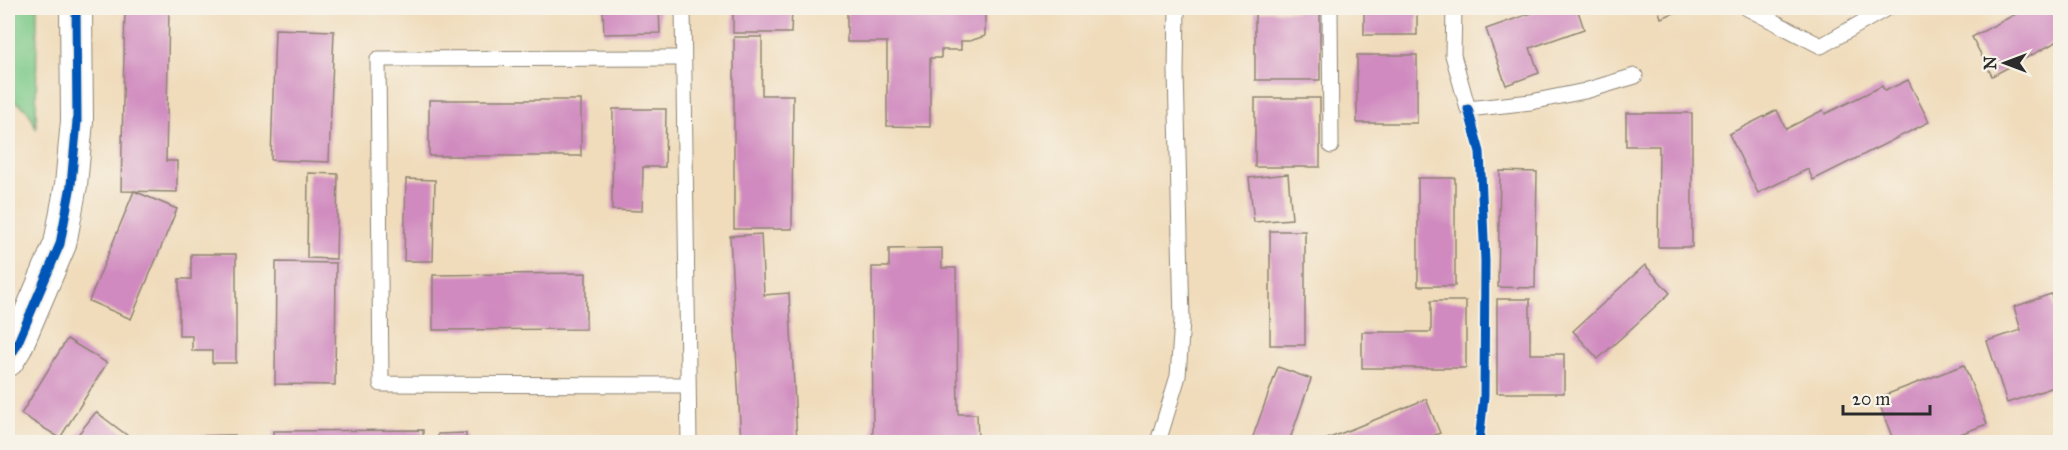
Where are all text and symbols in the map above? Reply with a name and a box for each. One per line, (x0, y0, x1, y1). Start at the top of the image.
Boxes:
north arrow (1975, 33, 2035, 93)
text: N (1981, 56, 2000, 70)
scale bar (1843, 378, 1930, 416)
text: 20 m (1852, 388, 1890, 410)

